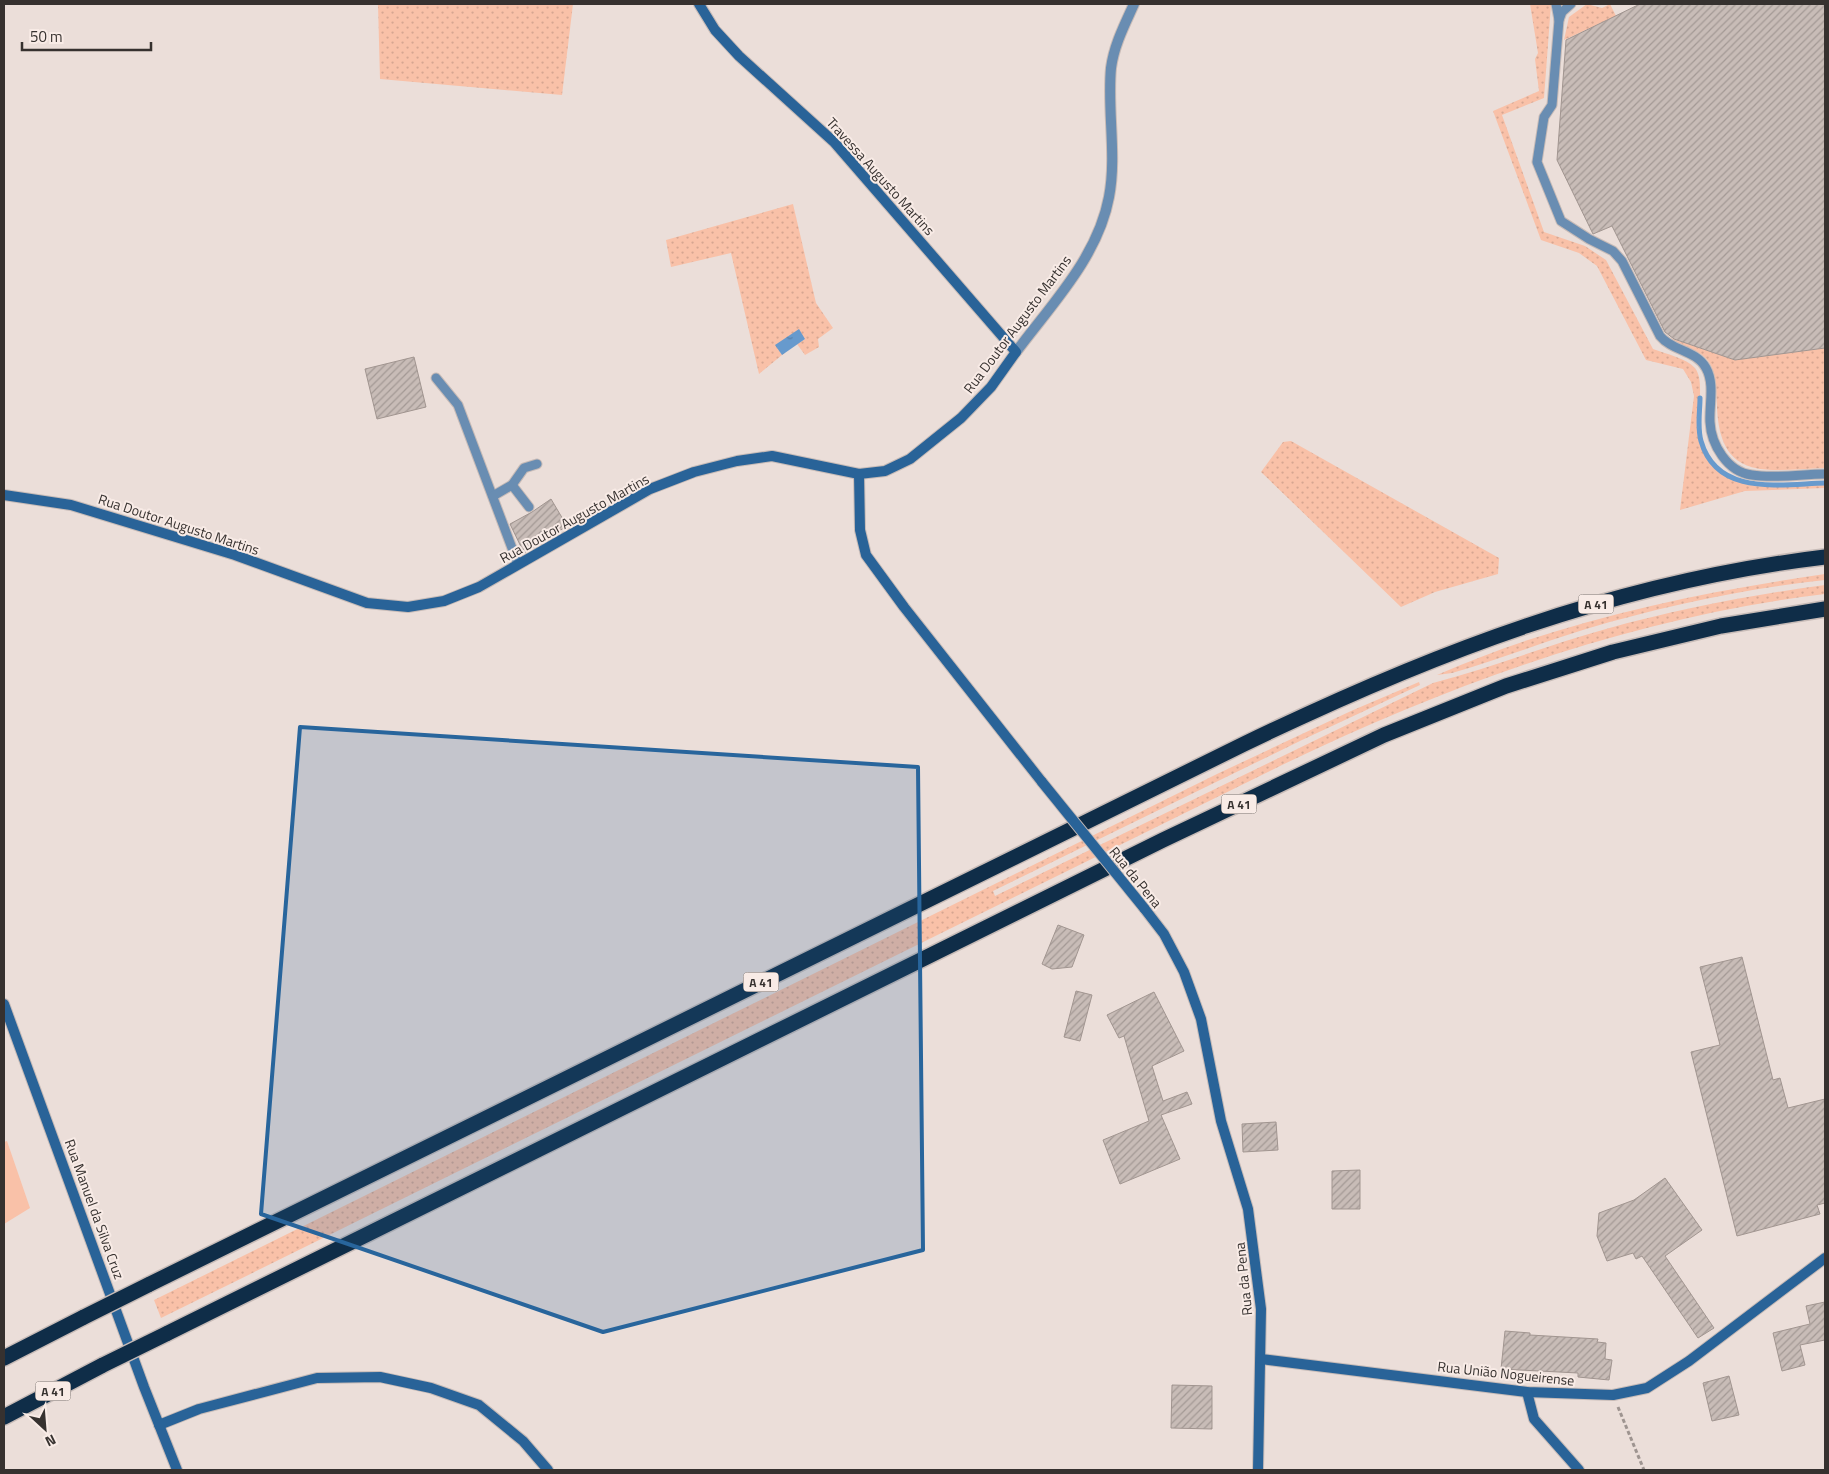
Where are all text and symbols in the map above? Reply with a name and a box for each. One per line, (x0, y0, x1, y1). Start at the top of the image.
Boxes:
scale bar (22, 20, 151, 52)
text: 50 m (30, 25, 63, 48)
street label: Travessa Augusto Martins (822, 112, 940, 240)
street label: Rua Doutor Augusto Martins (958, 251, 1076, 397)
street label: Rua Doutor Augusto Martins (495, 468, 653, 568)
street label: Rua Doutor Augusto Martins (96, 488, 262, 560)
road number: A 41 (1578, 594, 1614, 614)
road number: A 41 (1222, 794, 1256, 814)
street label: Rua da Pena (1105, 842, 1167, 912)
road number: A 41 (744, 972, 778, 992)
street label: Rua Manuel da Silva Cruz (60, 1136, 130, 1282)
street label: Rua da Pena (1229, 1241, 1257, 1317)
street label: Rua União Nogueirense (1436, 1355, 1576, 1391)
road number: A 41 (36, 1382, 70, 1400)
north arrow (20, 1404, 70, 1454)
text: N (42, 1430, 60, 1453)

